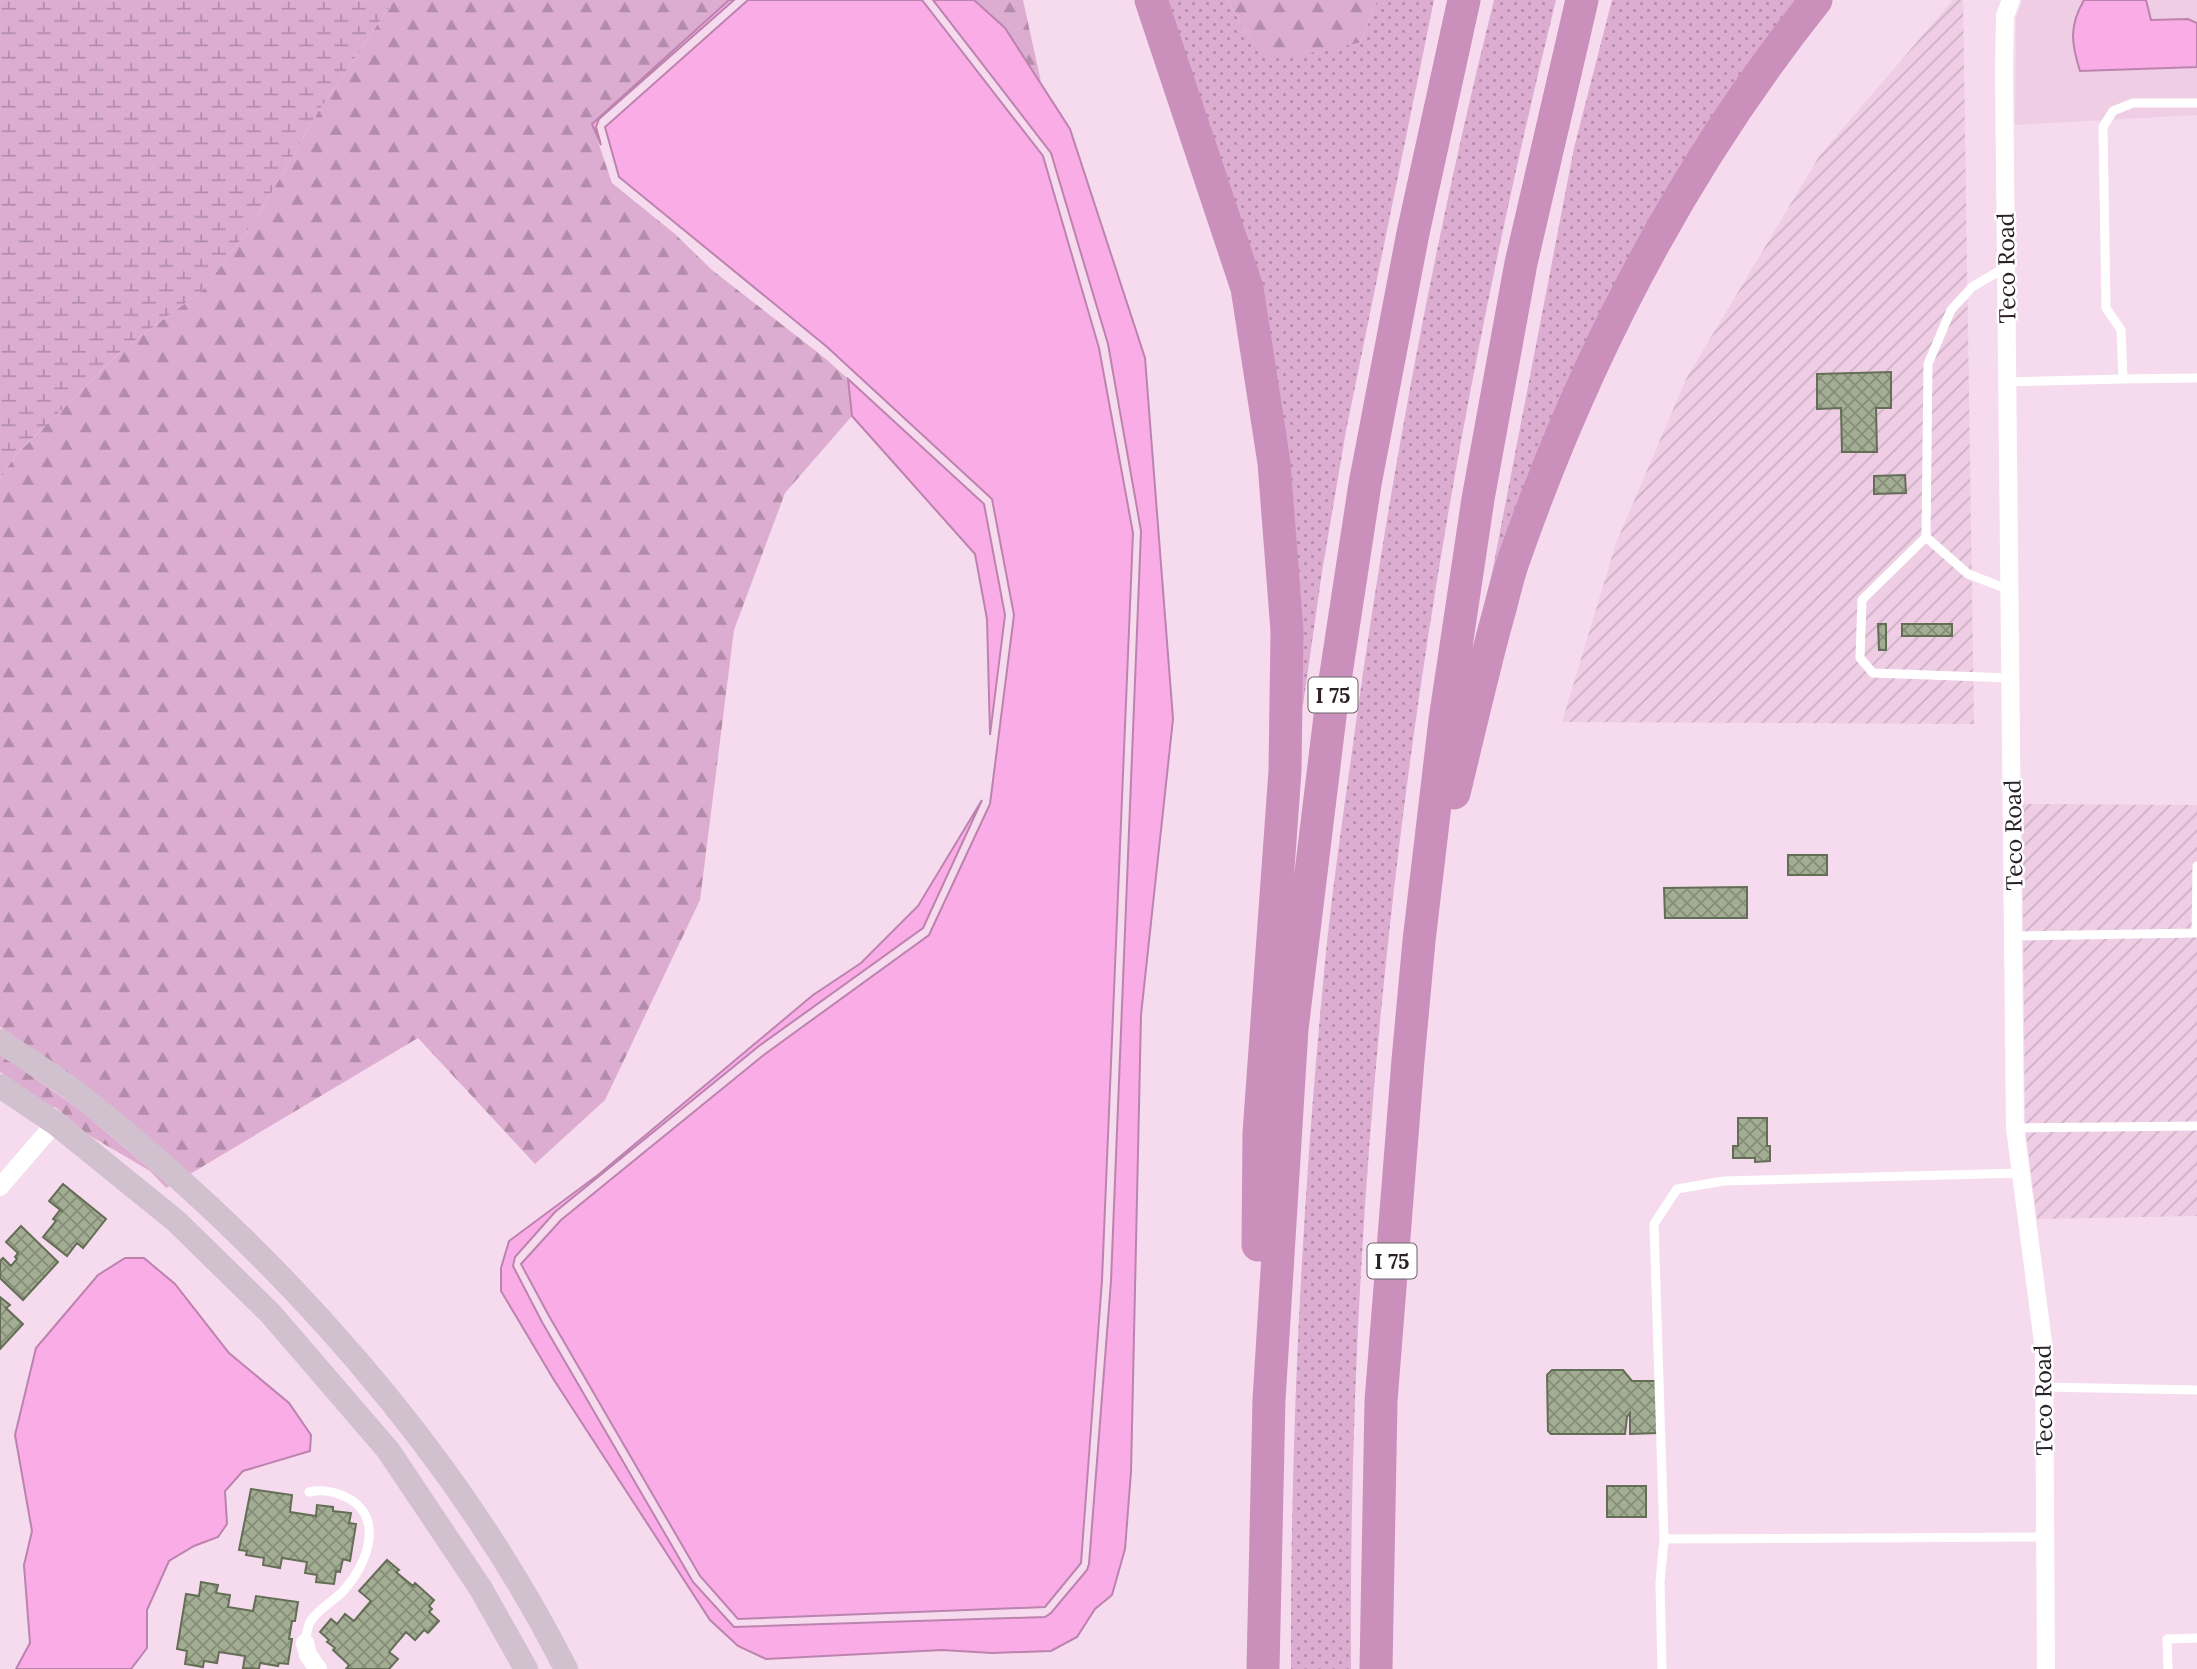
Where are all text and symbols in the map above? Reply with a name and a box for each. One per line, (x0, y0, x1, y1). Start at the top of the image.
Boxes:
street label: Teco Road (1991, 212, 2021, 324)
road number: I 75 (1308, 678, 1358, 712)
street label: Teco Road (1998, 779, 2028, 891)
road number: I 75 (1368, 1244, 1416, 1278)
street label: Teco Road (2028, 1344, 2058, 1456)

